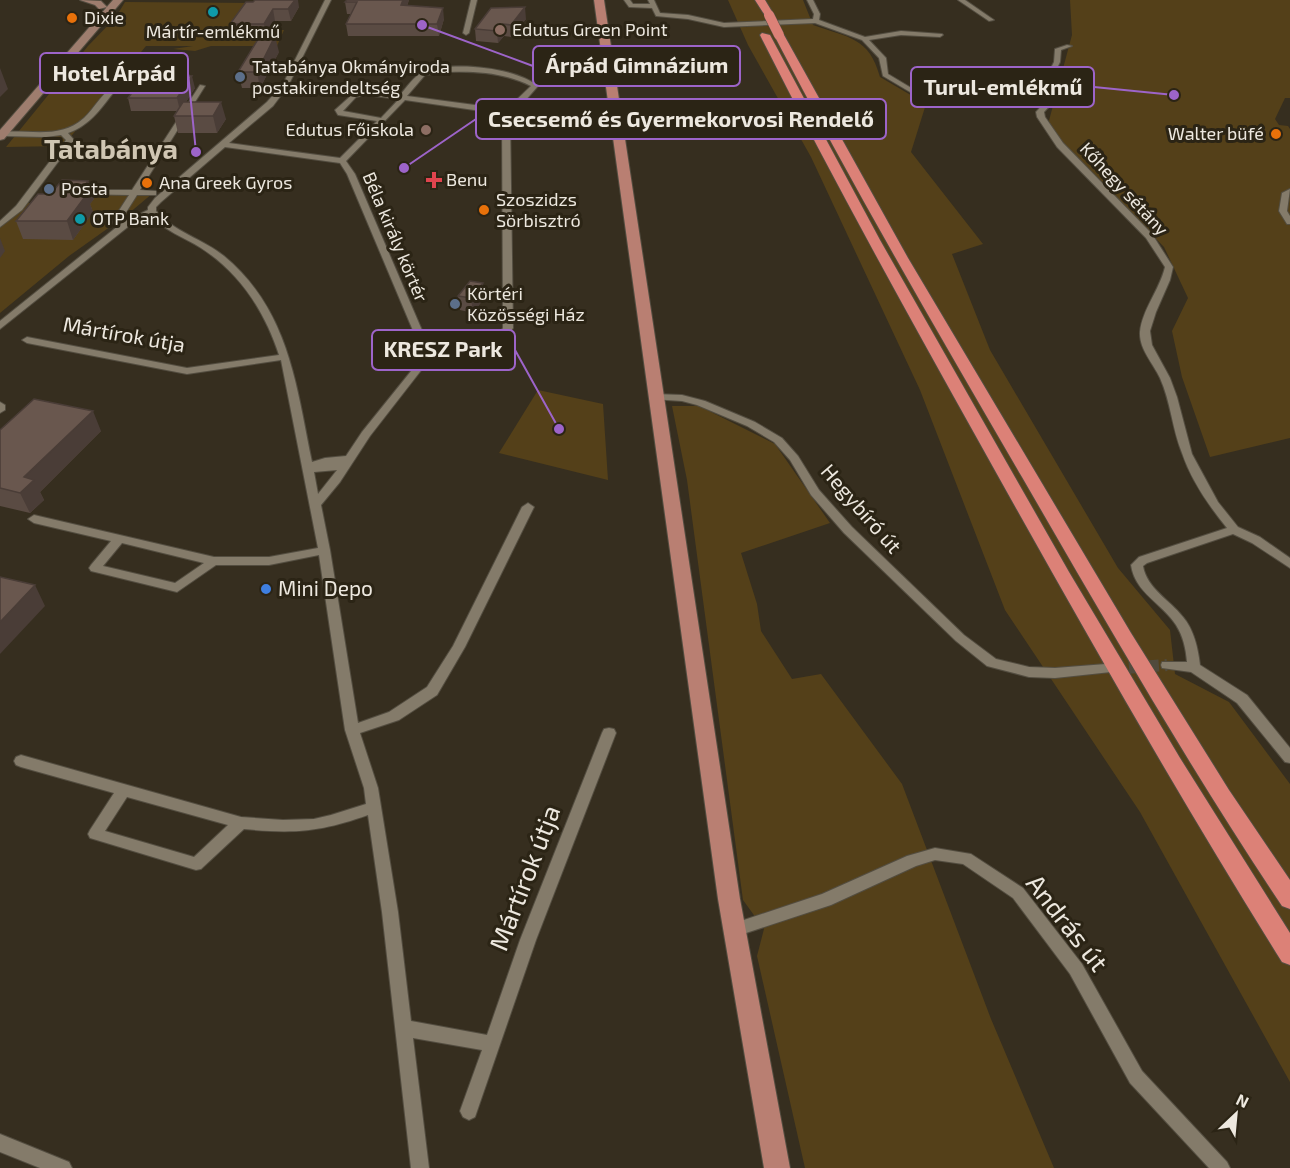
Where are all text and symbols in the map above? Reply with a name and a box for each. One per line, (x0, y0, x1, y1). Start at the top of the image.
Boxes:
marker: Mártír-emlékmű (206, 5, 220, 19)
place label: Dixie (84, 6, 124, 28)
marker: Dixie (65, 11, 79, 25)
place label: Edutus Green Point (512, 18, 668, 40)
place label: Mártír-emlékmű (146, 20, 280, 42)
marker: Edutus Green Point (493, 23, 507, 37)
callout: Árpád Gimnázium (533, 46, 740, 86)
text: Árpád Gimnázium (546, 51, 728, 77)
callout: Hotel Árpád (40, 53, 188, 93)
place label: Tatabánya Okmányiroda postakirendeltség (252, 55, 450, 98)
text: Hotel Árpád (52, 59, 176, 85)
callout: Turul-emlékmű (911, 67, 1094, 107)
marker: Tatabánya Okmányiroda postakirendeltség (233, 70, 247, 84)
text: Turul-emlékmű (923, 73, 1083, 99)
callout: Csecsemő és Gyermekorvosi Rendelő (476, 99, 886, 139)
text: Csecsemő és Gyermekorvosi Rendelő (488, 105, 874, 132)
place label: Edutus Főiskola (285, 118, 414, 140)
place label: Walter büfé (1168, 122, 1264, 144)
marker: Edutus Főiskola (419, 123, 433, 137)
marker: Walter büfé (1269, 127, 1283, 141)
district label: Tatabánya (44, 132, 178, 165)
street label: Kőhegy sétány (1076, 137, 1174, 240)
street label: Béla király körtér (359, 168, 433, 305)
place label: Benu (446, 168, 488, 190)
place label: Ana Greek Gyros (159, 171, 292, 193)
marker: Benu (427, 173, 441, 187)
marker: Ana Greek Gyros (140, 176, 154, 190)
place label: Posta (61, 177, 108, 199)
marker: Posta (42, 182, 56, 196)
place label: Szoszidzs Sörbisztró (496, 188, 581, 231)
marker: Szoszidzs Sörbisztró (477, 203, 491, 217)
place label: OTP Bank (92, 207, 169, 229)
marker: OTP Bank (73, 212, 87, 226)
place label: Körtéri Közösségi Ház (467, 282, 585, 325)
marker: Körtéri Közösségi Ház (448, 297, 462, 311)
street label: Mártírok útja (61, 310, 187, 358)
callout: KRESZ Park (372, 330, 515, 370)
text: KRESZ Park (383, 335, 503, 361)
street label: Hegybíró út (817, 458, 908, 558)
place label: Mini Depo (278, 575, 373, 600)
marker: Mini Depo (259, 582, 273, 596)
street label: Mártírok útja (482, 800, 565, 954)
street label: András út (1021, 867, 1116, 977)
north arrow (1206, 1084, 1266, 1144)
text: N (1233, 1089, 1252, 1111)

